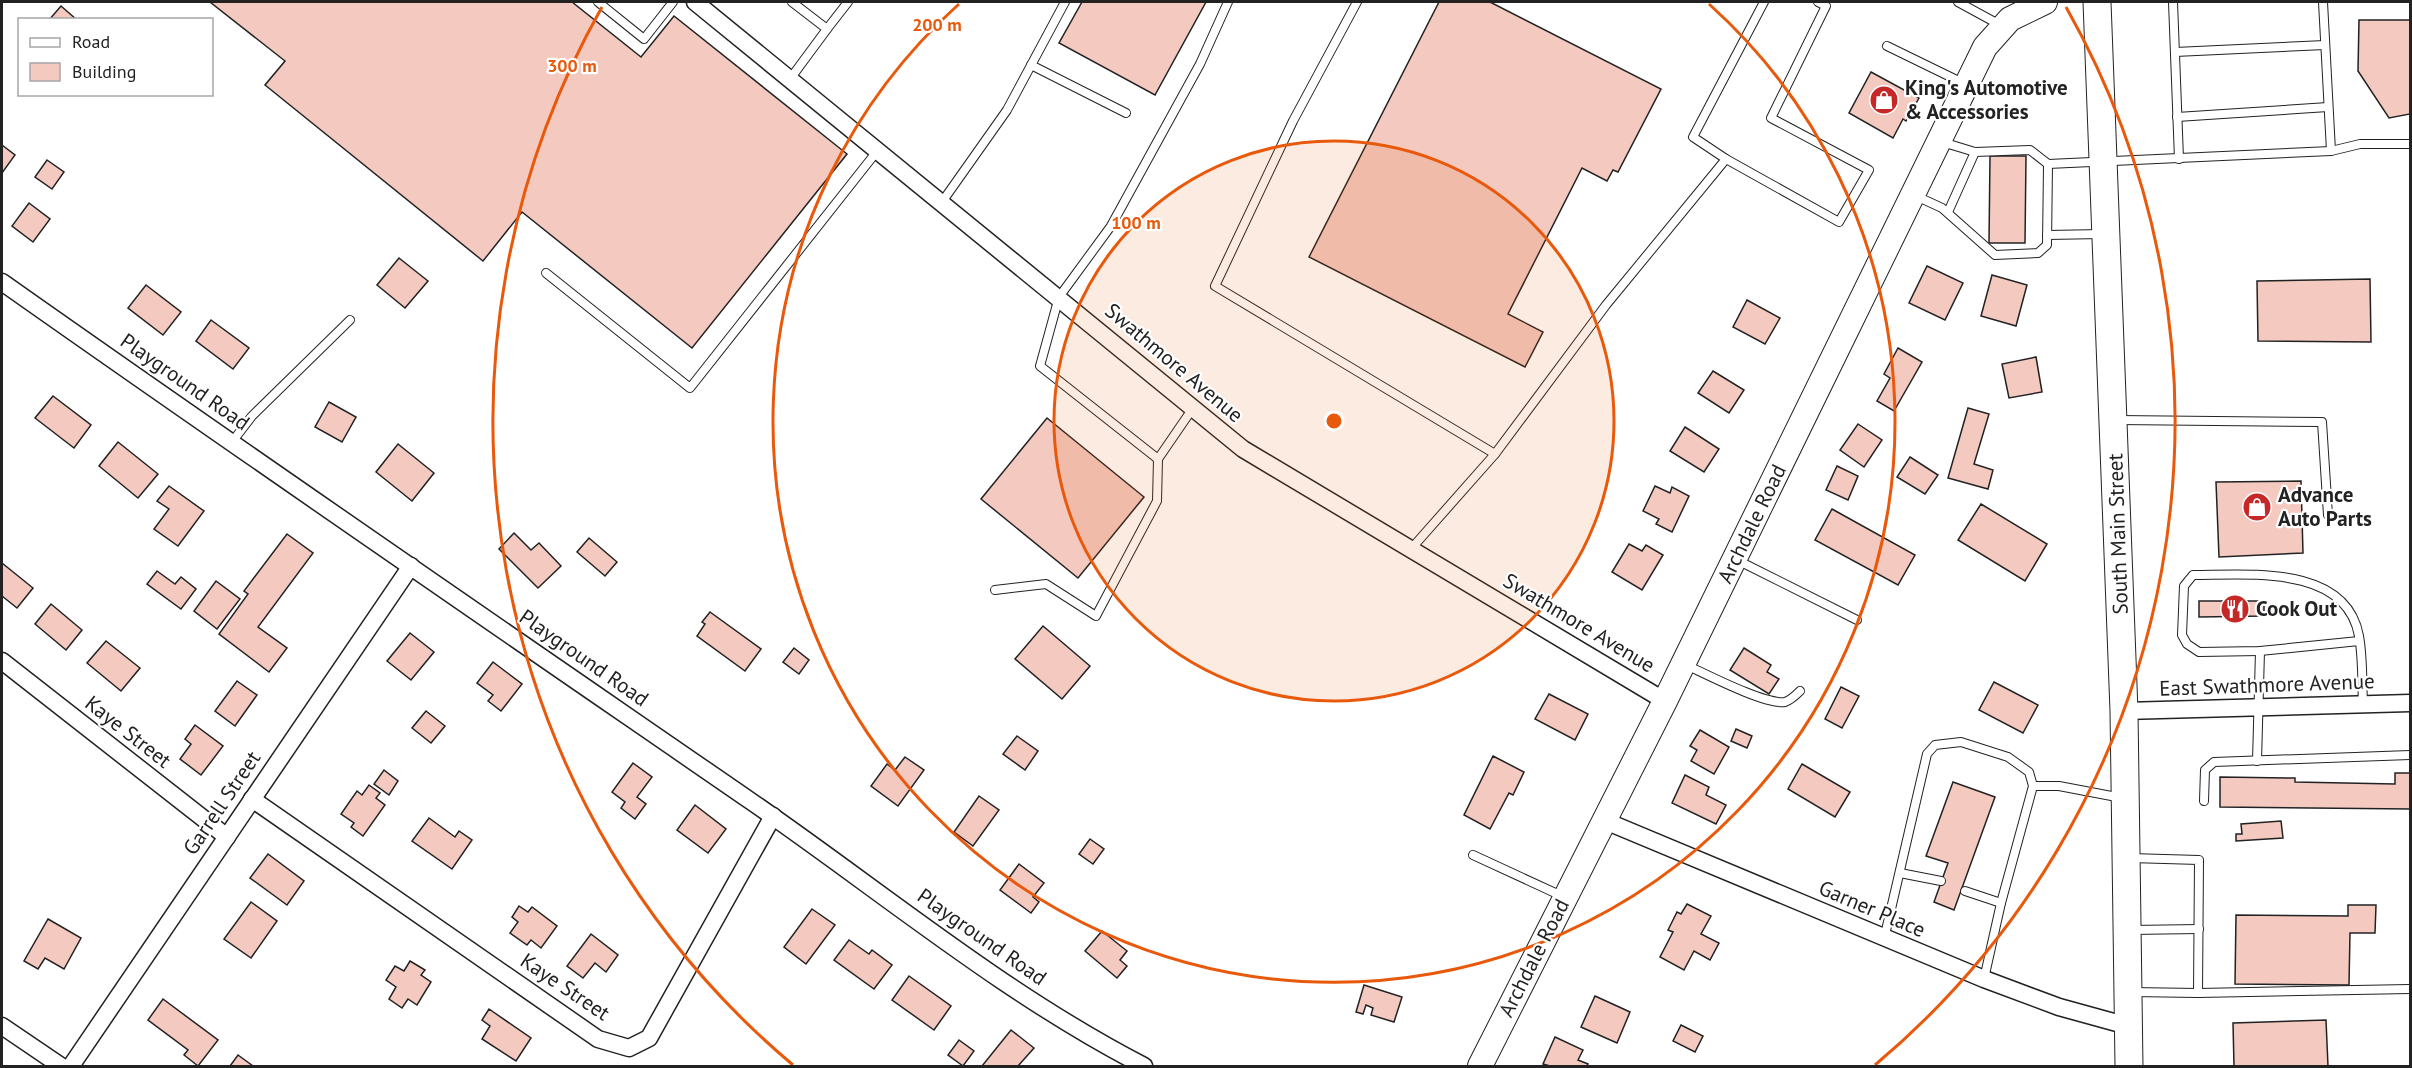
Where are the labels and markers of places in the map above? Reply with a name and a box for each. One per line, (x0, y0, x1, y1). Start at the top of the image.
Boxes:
place label: King's Automotive & Accessories (1905, 74, 2068, 125)
shop icon: King's Automotive & Accessories (1868, 84, 1900, 116)
centre of rings (1324, 411, 1344, 431)
place label: Advance Auto Parts (2278, 481, 2372, 532)
shop icon: Advance Auto Parts (2241, 491, 2273, 523)
restaurant icon: Cook Out (2219, 593, 2251, 625)
place label: Cook Out (2256, 595, 2338, 622)

